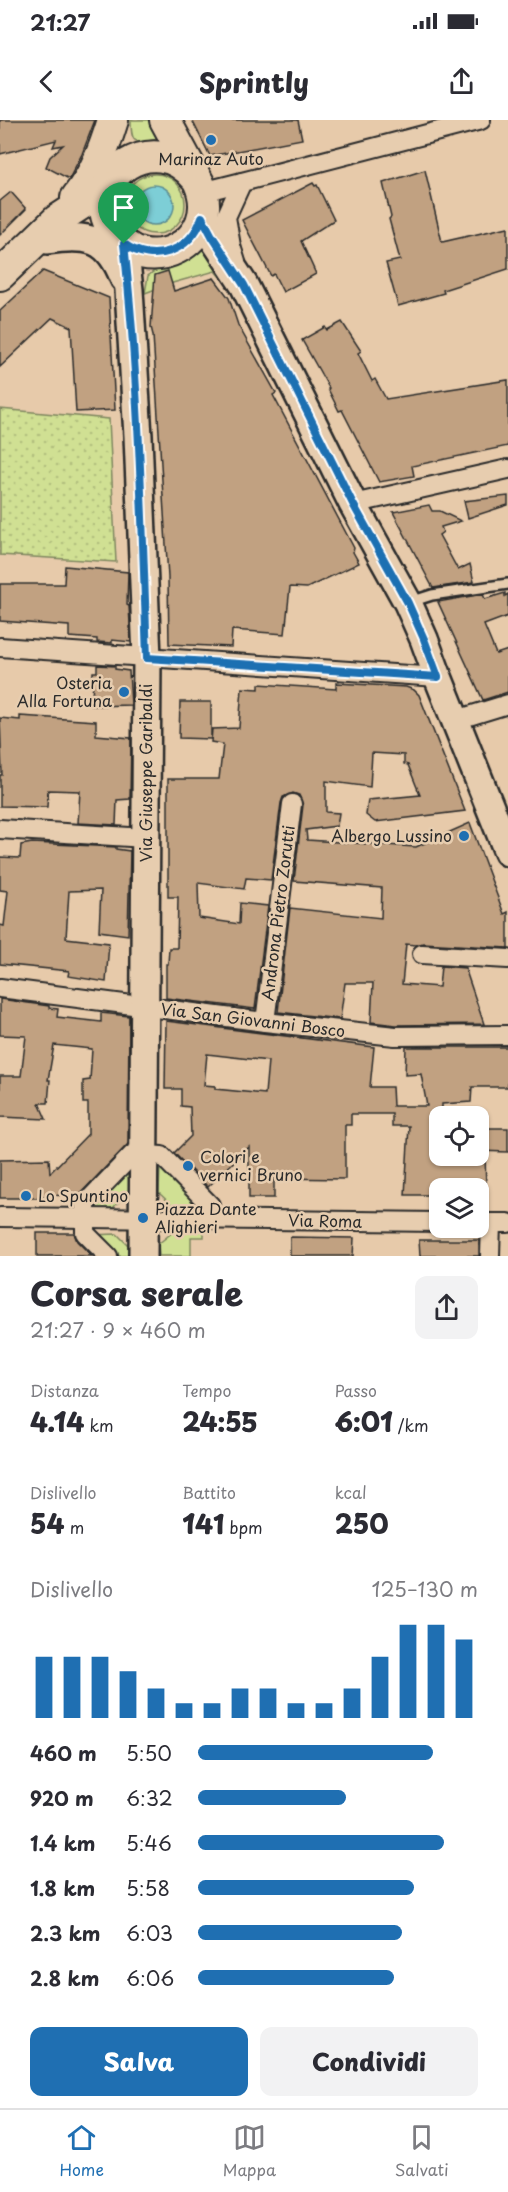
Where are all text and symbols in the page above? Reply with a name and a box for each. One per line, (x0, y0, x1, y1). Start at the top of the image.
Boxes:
text: 21:27 (30, 5, 90, 38)
text: Sprintly (199, 61, 309, 102)
icon: back (30, 65, 63, 98)
icon: share (445, 65, 478, 98)
marker: Marinaz Auto (204, 133, 218, 147)
place label: Marinaz Auto (158, 146, 264, 170)
pin (98, 182, 149, 244)
icon: arrive (107, 191, 140, 224)
place label: Osteria Alla Fortuna (17, 670, 112, 712)
street label: Via Giuseppe Garibaldi (133, 684, 157, 862)
marker: Osteria Alla Fortuna (117, 685, 131, 699)
place label: Albergo Lussino (331, 823, 452, 847)
street label: Androna Pietro Zorutti (254, 824, 300, 1002)
marker: Albergo Lussino (457, 829, 471, 843)
street label: Via San Giovanni Bosco (160, 996, 347, 1042)
map controls (429, 1106, 489, 1238)
button: locate (429, 1106, 489, 1166)
place label: Colori e vernici Bruno (200, 1144, 303, 1186)
marker: Colori e vernici Bruno (181, 1159, 195, 1173)
button: layers (429, 1178, 489, 1238)
place label: Lo Spuntino (38, 1183, 128, 1207)
marker: Lo Spuntino (19, 1189, 33, 1203)
place label: Piazza Dante Alighieri (155, 1196, 257, 1238)
street label: Via Roma (288, 1207, 363, 1233)
marker: Piazza Dante Alighieri (136, 1211, 150, 1225)
text: Corsa serale (30, 1267, 243, 1317)
button: share (415, 1276, 478, 1339)
text: 21:27 · 9 × 460 m (30, 1315, 206, 1345)
text: Distanza (30, 1378, 99, 1402)
text: Tempo (182, 1378, 231, 1402)
text: Passo (335, 1378, 377, 1402)
text: 4.14 (30, 1402, 84, 1441)
text: 24:55 (182, 1402, 258, 1441)
text: 6:01 (335, 1402, 393, 1441)
text: km (84, 1413, 113, 1437)
text: /km (393, 1413, 429, 1437)
text: Dislivello (30, 1480, 96, 1504)
text: Battito (182, 1480, 236, 1504)
text: kcal (335, 1480, 367, 1504)
text: 54 (30, 1504, 64, 1543)
text: 141 (182, 1504, 224, 1543)
text: 250 (335, 1504, 388, 1543)
text: m (64, 1515, 84, 1539)
text: bpm (224, 1515, 263, 1539)
text: Dislivello (30, 1574, 113, 1604)
text: 125–130 m (371, 1574, 478, 1604)
text: 460 m (30, 1738, 97, 1768)
text: 5:50 (126, 1738, 172, 1768)
text: 920 m (30, 1783, 94, 1813)
text: 6:32 (126, 1783, 173, 1813)
text: 1.4 km (30, 1828, 96, 1858)
text: 5:46 (126, 1828, 172, 1858)
text: 1.8 km (30, 1873, 95, 1903)
text: 5:58 (126, 1873, 170, 1903)
text: 2.3 km (30, 1918, 100, 1948)
text: 6:03 (126, 1918, 173, 1948)
text: 2.8 km (30, 1963, 99, 1993)
text: 6:06 (126, 1963, 174, 1993)
button: Salva (30, 2027, 248, 2096)
button: Condividi (260, 2027, 478, 2096)
tab: Home (59, 2121, 104, 2181)
tab: Mappa (223, 2121, 276, 2181)
tab: Salvati (395, 2121, 449, 2181)

